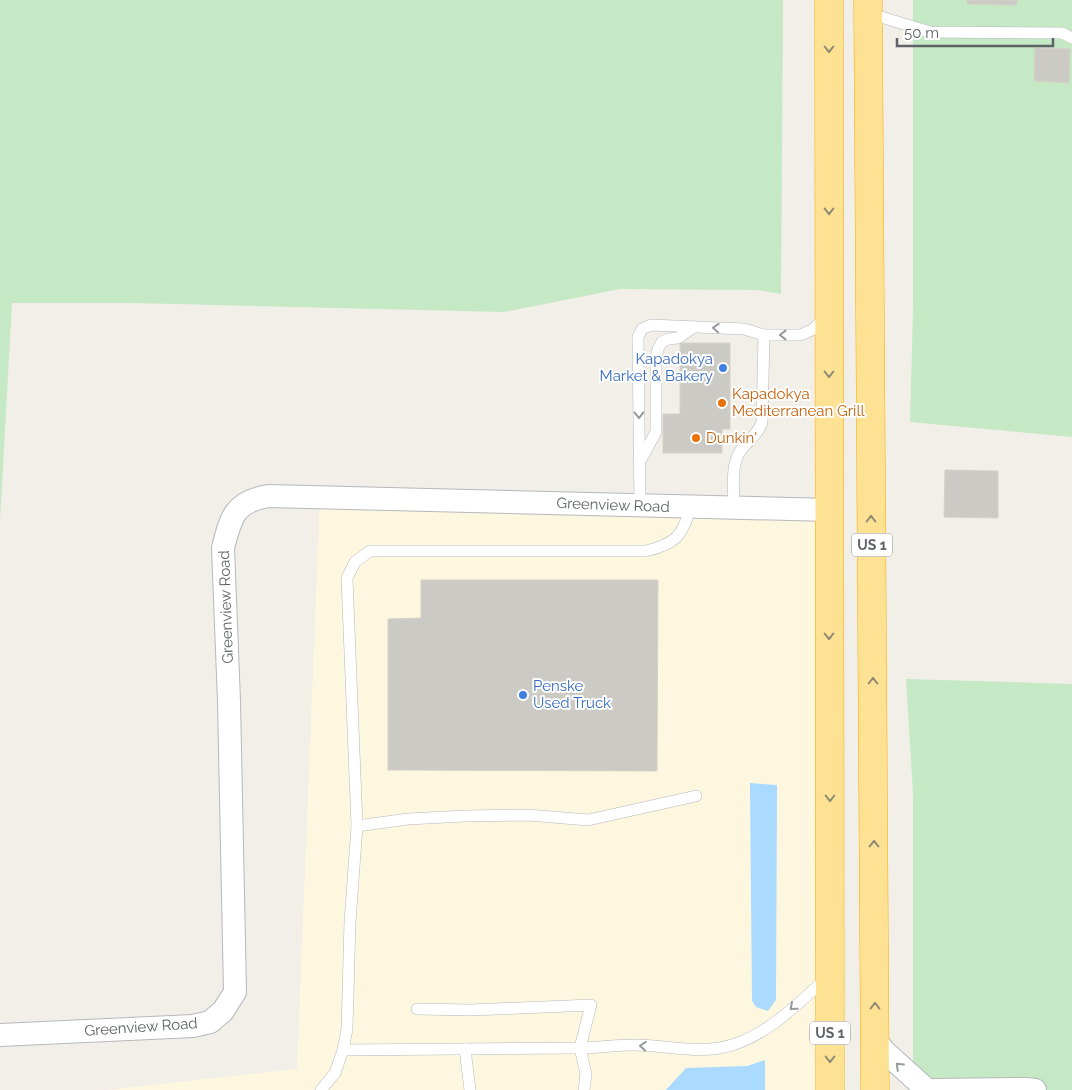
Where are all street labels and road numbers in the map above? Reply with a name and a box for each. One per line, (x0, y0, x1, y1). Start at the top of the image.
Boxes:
street label: Greenview Road (556, 494, 670, 516)
road number: US 1 (852, 534, 892, 556)
street label: Greenview Road (215, 550, 237, 664)
street label: Greenview Road (84, 1014, 198, 1040)
road number: US 1 (810, 1021, 850, 1044)

